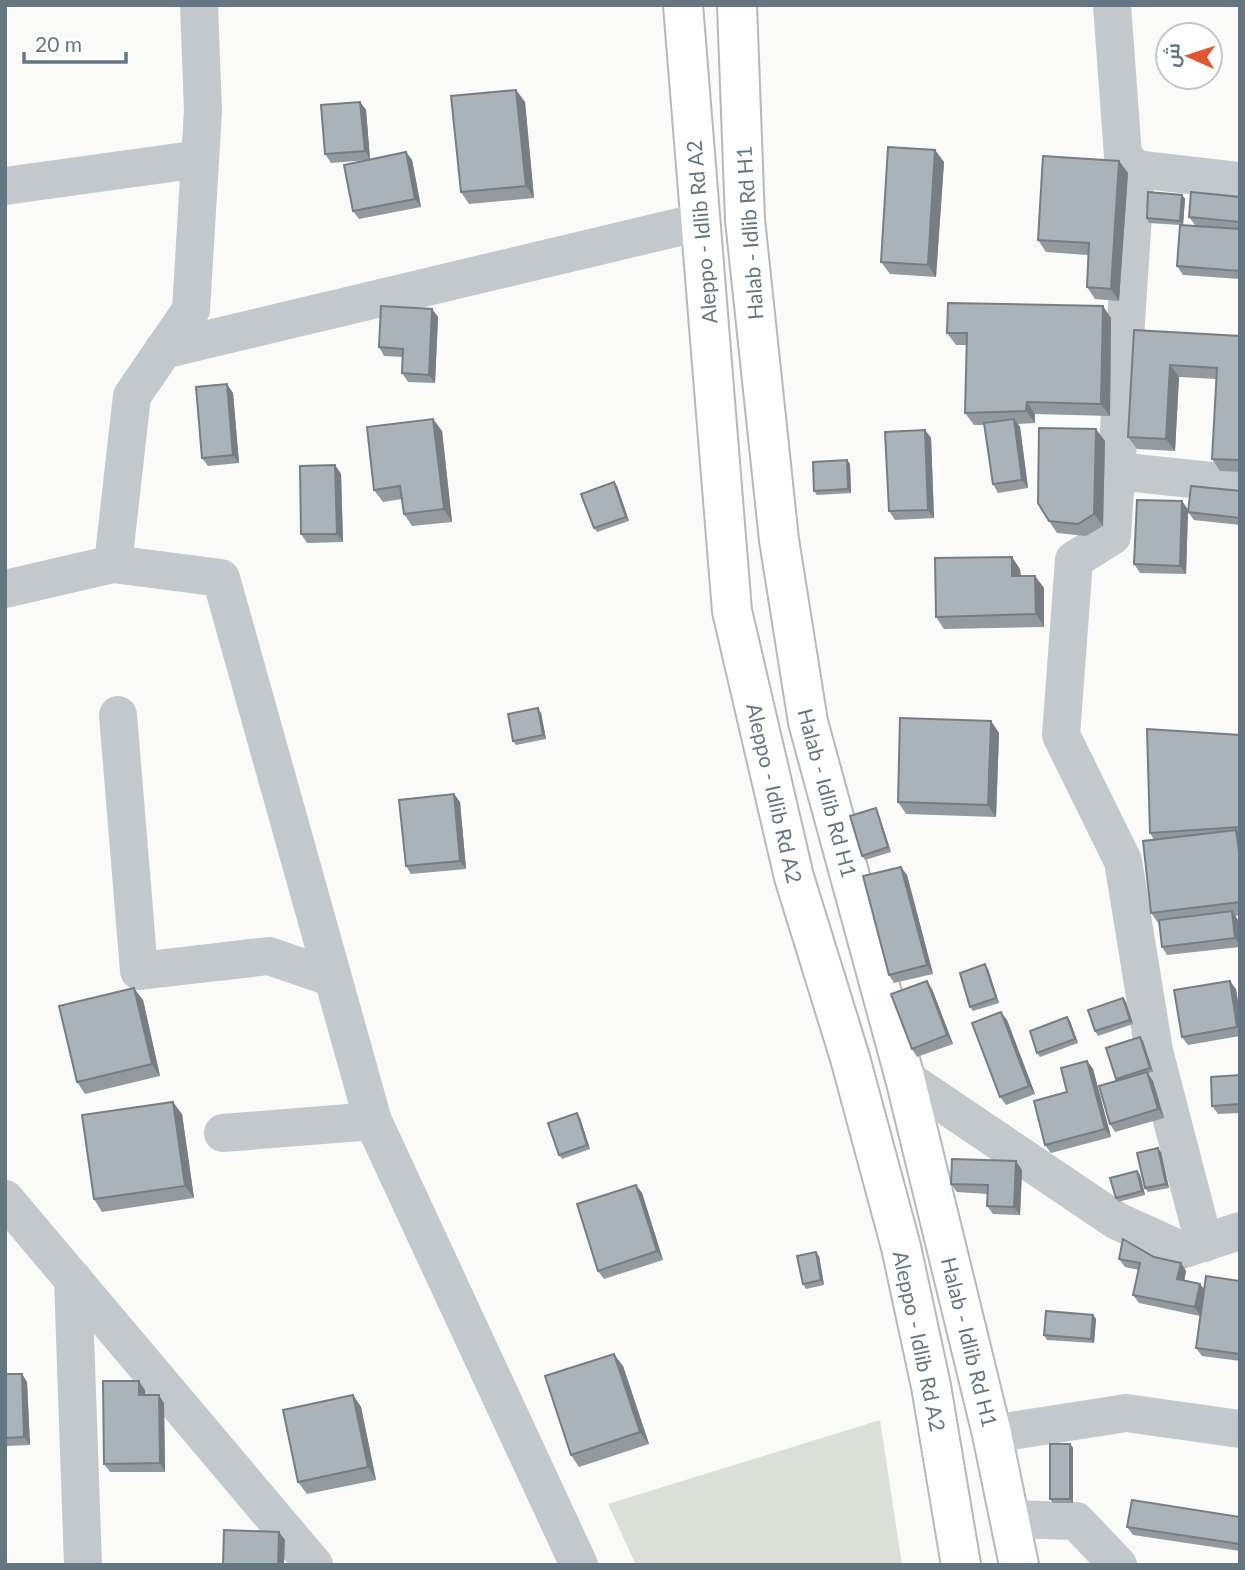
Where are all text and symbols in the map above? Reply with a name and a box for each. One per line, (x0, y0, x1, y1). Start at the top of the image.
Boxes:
scale bar (24, 21, 126, 65)
north arrow (1154, 21, 1224, 91)
text: 20 m (35, 31, 82, 56)
text: ش (1159, 42, 1185, 68)
street label: Aleppo - Idlib Rd A2 (681, 139, 721, 325)
street label: Halab - Idlib Rd H1 (730, 145, 768, 321)
street label: Aleppo - Idlib Rd A2 (742, 700, 808, 886)
street label: Halab - Idlib Rd H1 (793, 706, 863, 880)
street label: Aleppo - Idlib Rd A2 (889, 1248, 951, 1434)
street label: Halab - Idlib Rd H1 (937, 1254, 1003, 1430)

